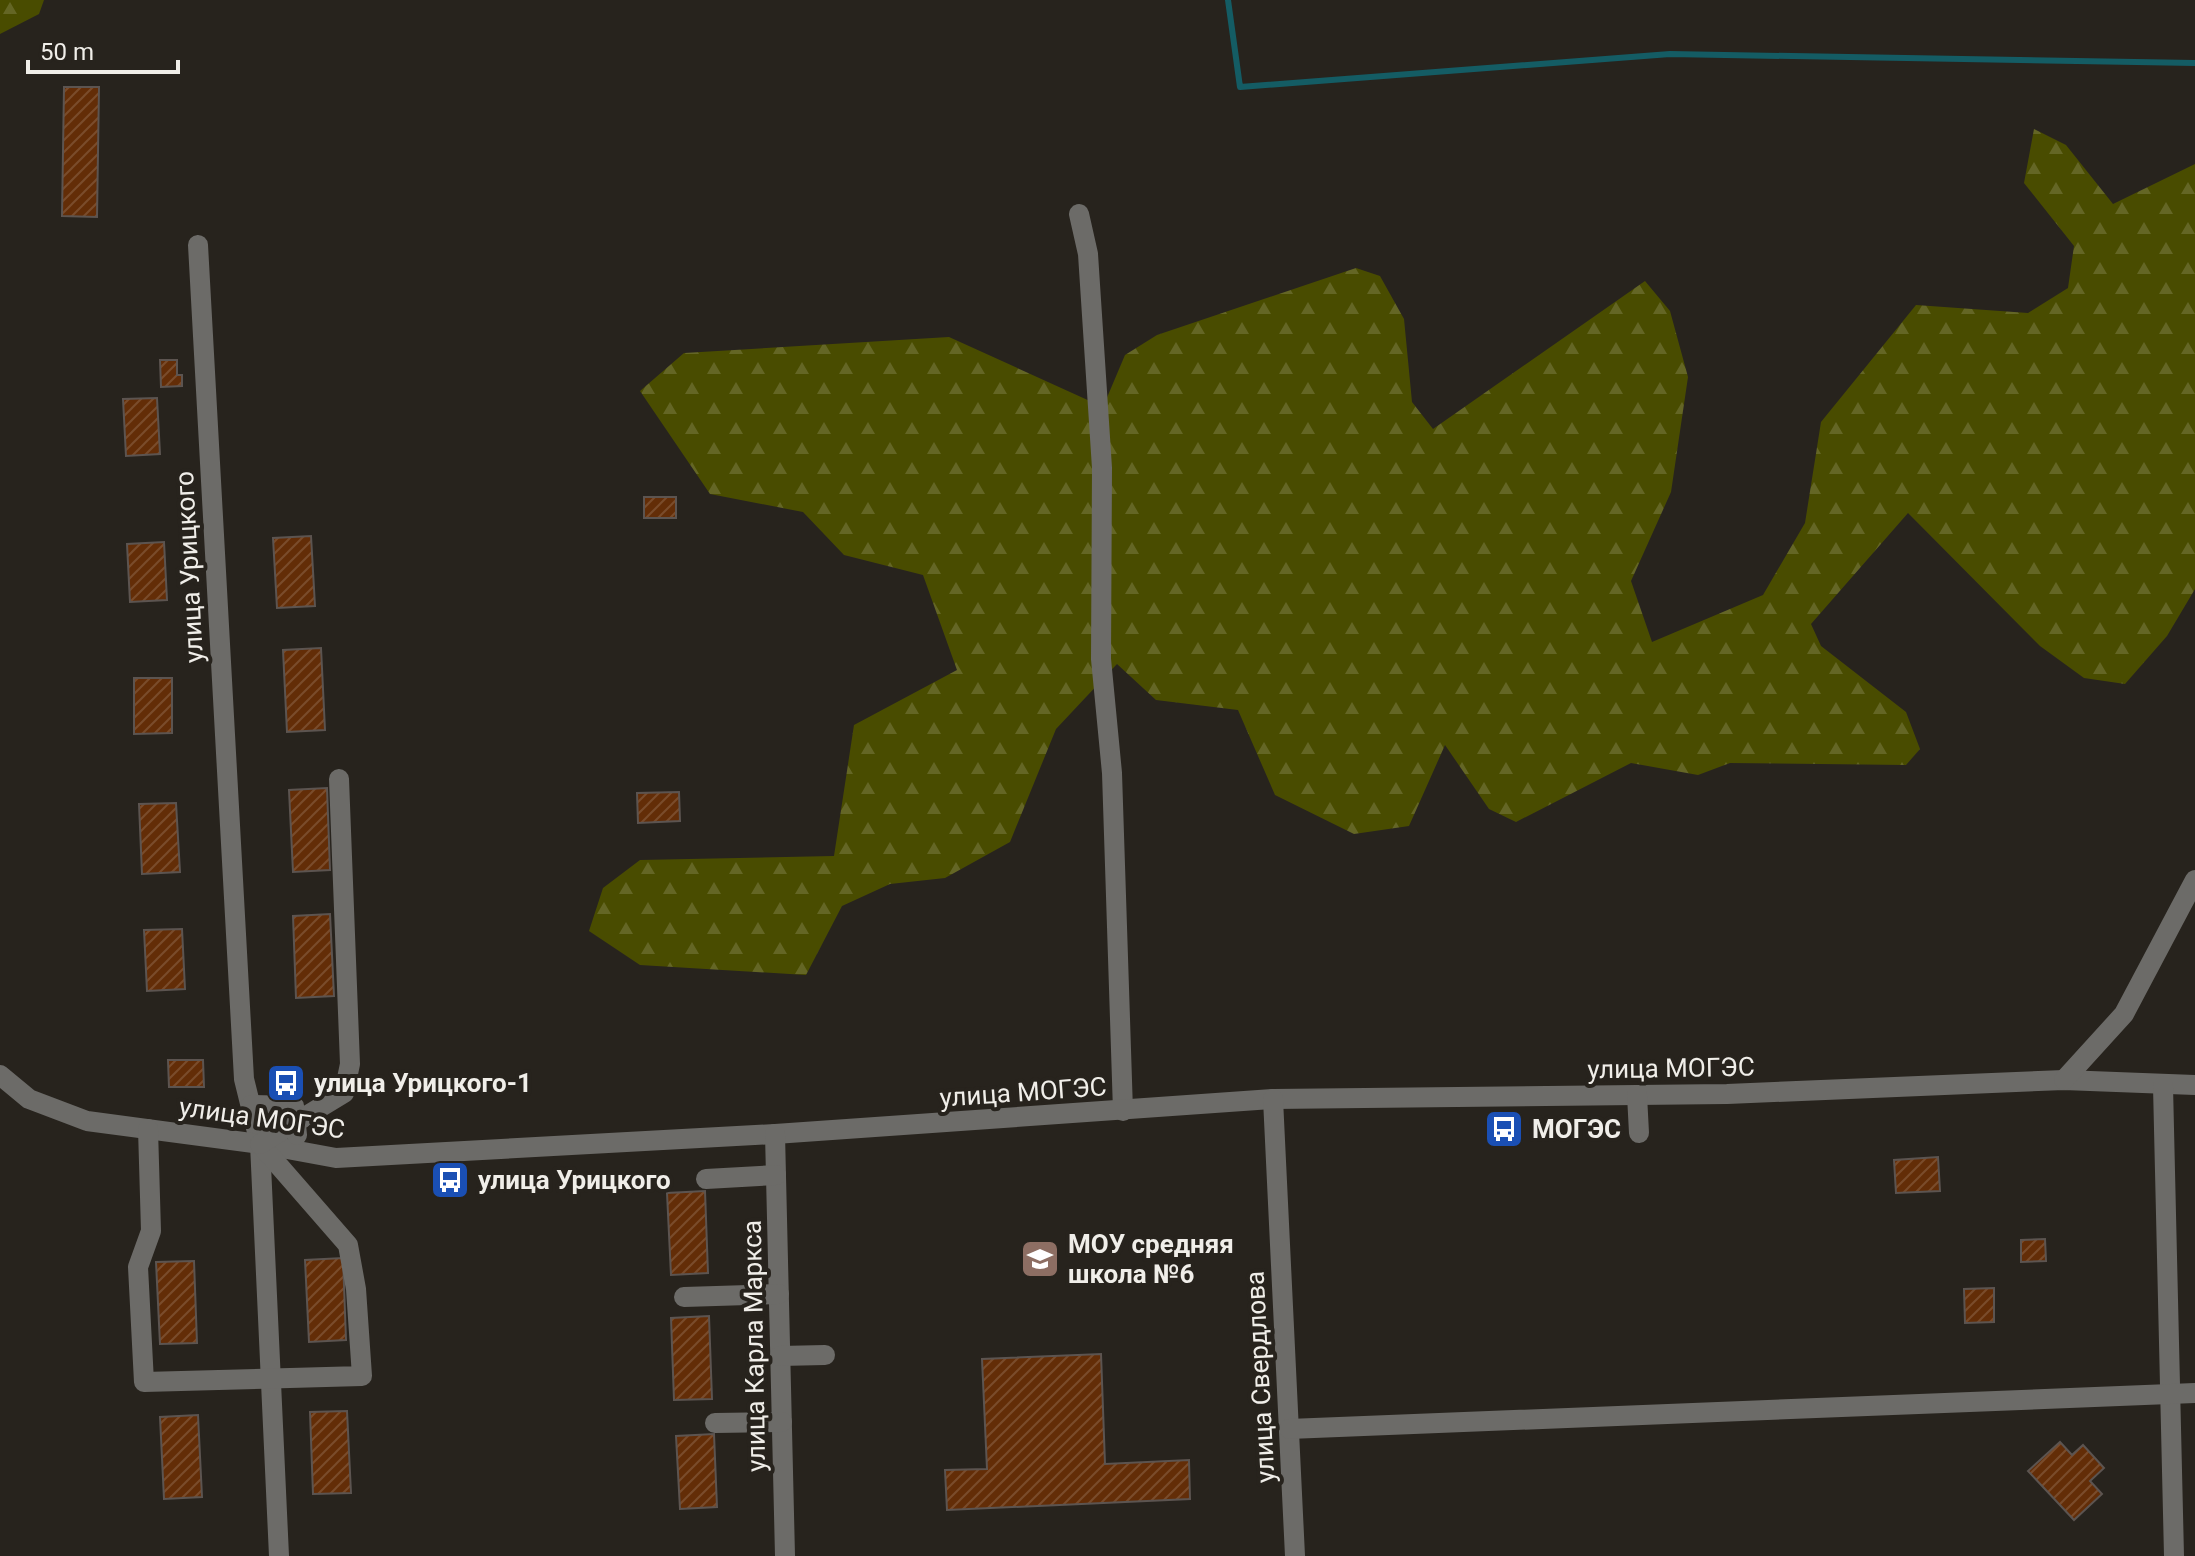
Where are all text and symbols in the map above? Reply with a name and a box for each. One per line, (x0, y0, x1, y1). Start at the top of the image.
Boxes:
scale bar (28, 24, 178, 74)
text: 50 m (40, 38, 94, 66)
street label: улица Урицкого (169, 470, 209, 664)
street label: улица МОГЭС (1587, 1052, 1755, 1084)
bus stop icon: улица Урицкого-1 (265, 1062, 307, 1104)
place label: улица Урицкого-1 (314, 1068, 532, 1098)
street label: улица МОГЭС (938, 1071, 1108, 1113)
street label: улица МОГЭС (177, 1092, 347, 1144)
bus stop icon: МОГЭС (1483, 1108, 1525, 1150)
place label: МОГЭС (1532, 1114, 1621, 1144)
bus stop icon: улица Урицкого (429, 1159, 471, 1201)
place label: улица Урицкого (478, 1165, 671, 1195)
street label: улица Карла Маркса (737, 1220, 771, 1472)
place label: МОУ средняя школа №6 (1068, 1229, 1234, 1289)
school or university icon: МОУ средняя школа №6 (1019, 1238, 1061, 1280)
street label: улица Свердлова (1239, 1270, 1281, 1484)

